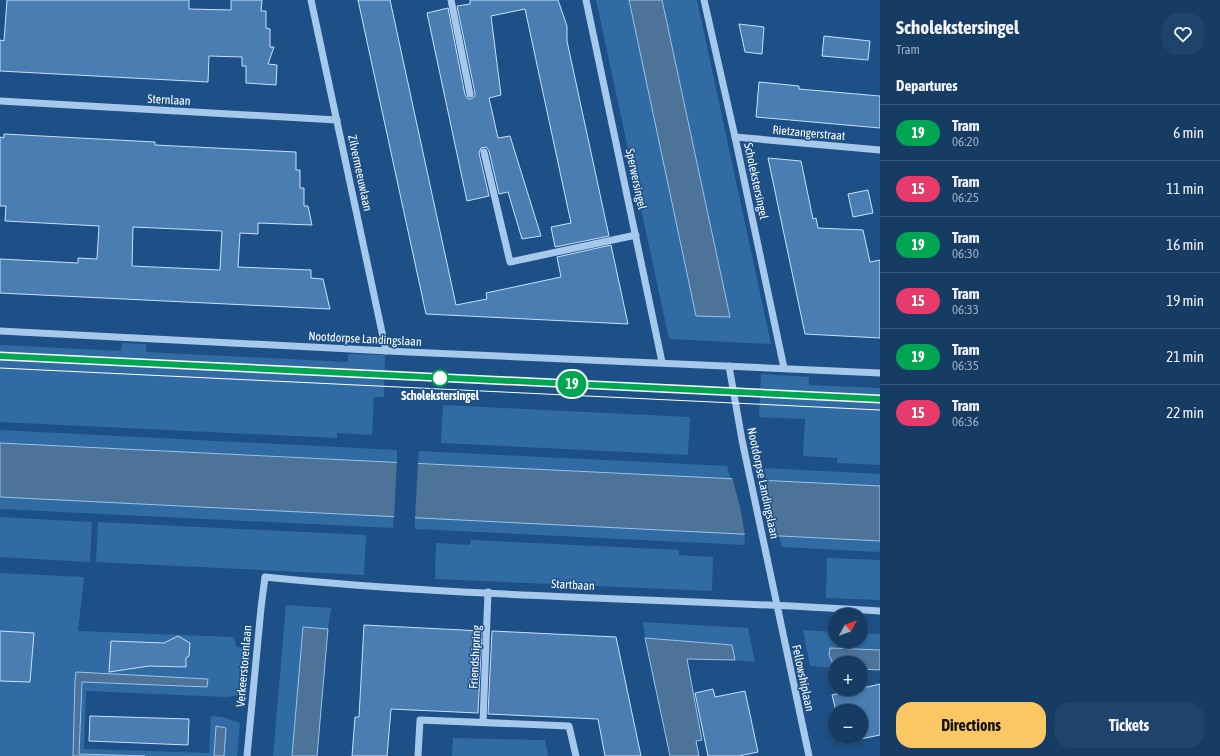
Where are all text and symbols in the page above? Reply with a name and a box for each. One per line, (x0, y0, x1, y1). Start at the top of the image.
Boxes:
button: heart (1162, 13, 1204, 55)
text: Scholekstersingel (896, 16, 1019, 38)
text: Tram (896, 42, 920, 57)
text: Departures (896, 77, 958, 94)
street label: Sternlaan (147, 92, 191, 108)
text: Tram (952, 117, 980, 134)
street label: Rietzangerstraat (772, 123, 846, 143)
text: 6 min (1173, 124, 1204, 141)
text: 19 (911, 125, 925, 141)
street label: Zilvermeeuwlaan (345, 134, 375, 212)
text: 06:20 (952, 134, 979, 149)
street label: Scholekstersingel (741, 142, 771, 221)
street label: Sperwersingel (623, 147, 649, 212)
text: Tram (952, 173, 980, 190)
text: 11 min (1166, 180, 1204, 197)
text: 15 (911, 181, 925, 197)
text: 06:25 (952, 190, 979, 205)
text: Tram (952, 229, 980, 246)
text: 16 min (1166, 236, 1204, 253)
text: 19 (911, 237, 925, 253)
text: 06:30 (952, 246, 979, 261)
text: Tram (952, 285, 980, 302)
text: 19 min (1166, 292, 1204, 309)
text: 15 (911, 293, 925, 309)
text: 06:33 (952, 302, 979, 317)
street label: Nootdorpse Landingslaan (308, 329, 422, 349)
text: Tram (952, 341, 980, 358)
text: 21 min (1166, 348, 1204, 365)
text: 19 (911, 349, 925, 365)
text: 06:35 (952, 358, 979, 373)
marker: Scholekstersingel (431, 369, 449, 387)
line badge: 19 (554, 371, 590, 397)
text: 19 (565, 376, 579, 392)
place label: Scholekstersingel (401, 389, 480, 403)
text: Tram (952, 397, 980, 414)
text: 22 min (1166, 404, 1204, 421)
text: 15 (911, 405, 925, 421)
text: 06:36 (952, 414, 979, 429)
street label: Nootdorpse Landingslaan (744, 426, 782, 540)
street label: Startbaan (551, 577, 595, 593)
north arrow (828, 608, 868, 648)
map controls (828, 608, 868, 744)
street label: Verkeerstorenlaan (233, 624, 255, 708)
street label: Friendshipring (466, 624, 484, 689)
street label: Fellowshiplaan (789, 643, 817, 713)
button: + (828, 656, 868, 696)
button: Directions (896, 702, 1046, 748)
button: Tickets (1054, 702, 1204, 748)
button: − (828, 704, 868, 744)

